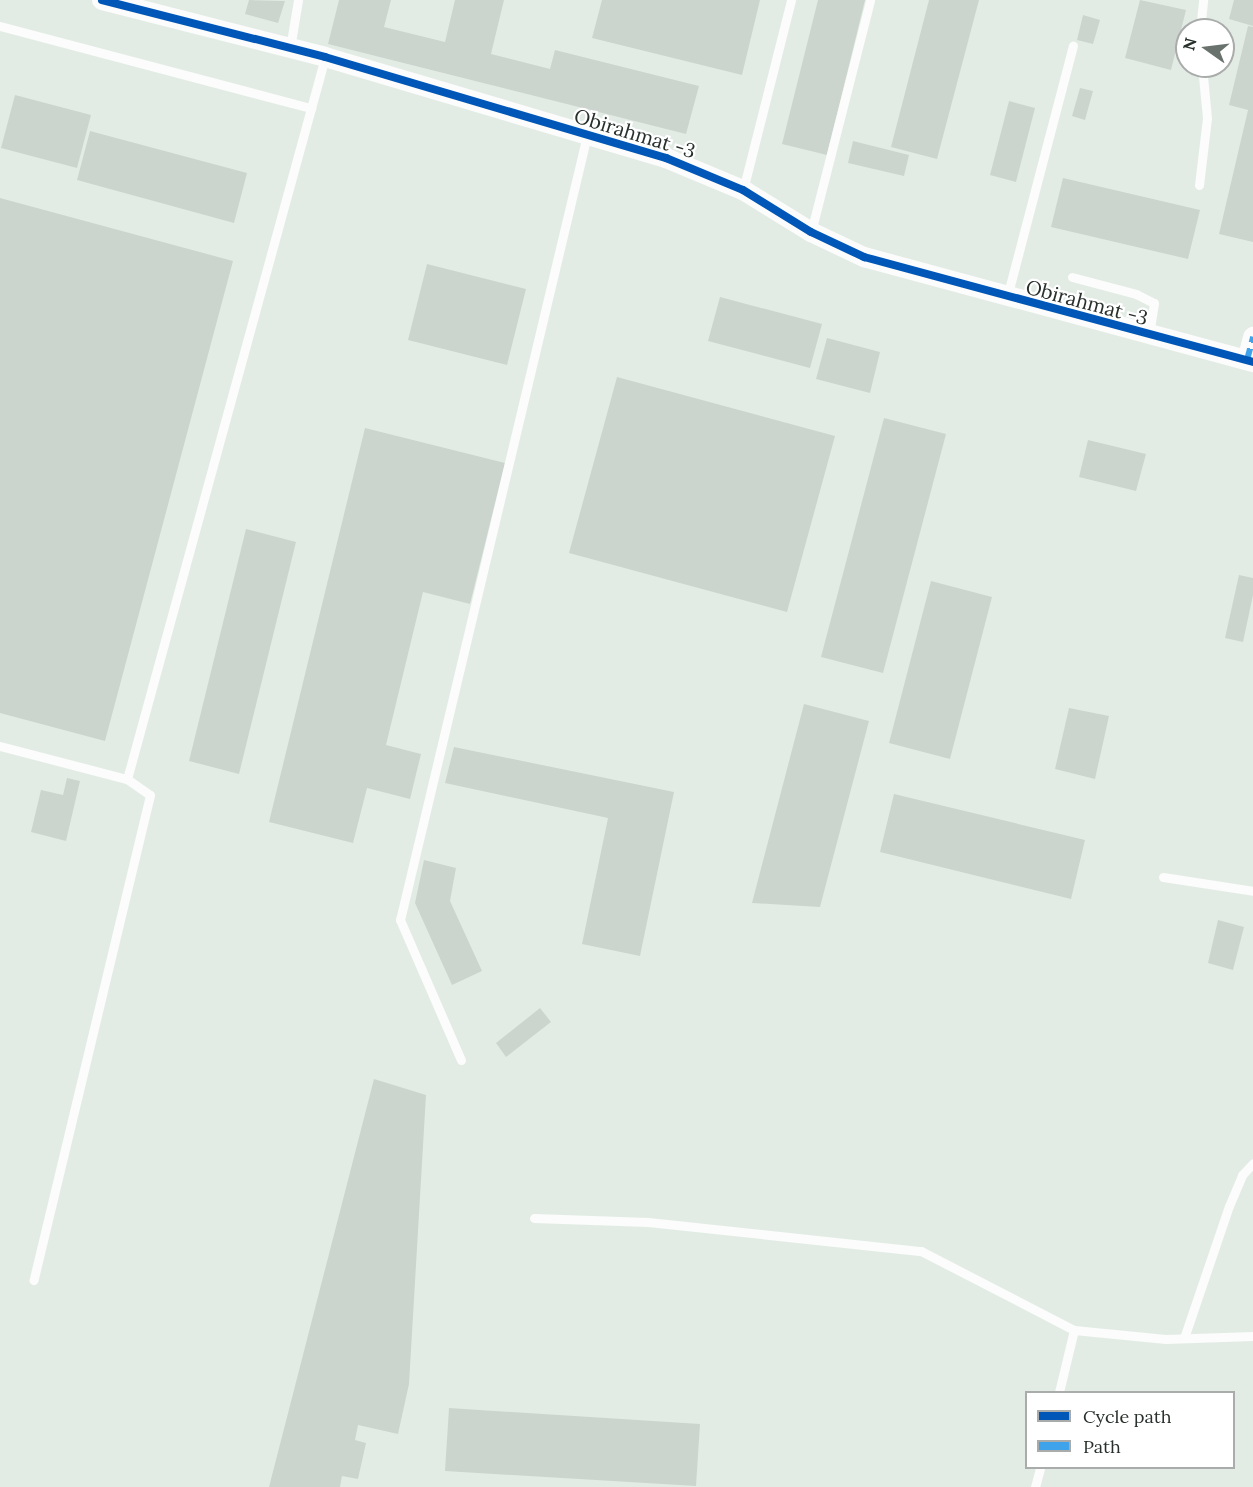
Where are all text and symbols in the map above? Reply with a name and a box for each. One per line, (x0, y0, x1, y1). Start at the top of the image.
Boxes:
north arrow (1175, 18, 1235, 78)
text: N (1178, 36, 1201, 53)
street label: Obirahmat -3 (572, 103, 698, 163)
street label: Obirahmat -3 (1023, 274, 1151, 330)
legend (1025, 1391, 1235, 1469)
text: Cycle path (1083, 1405, 1172, 1428)
text: Path (1083, 1435, 1121, 1458)

